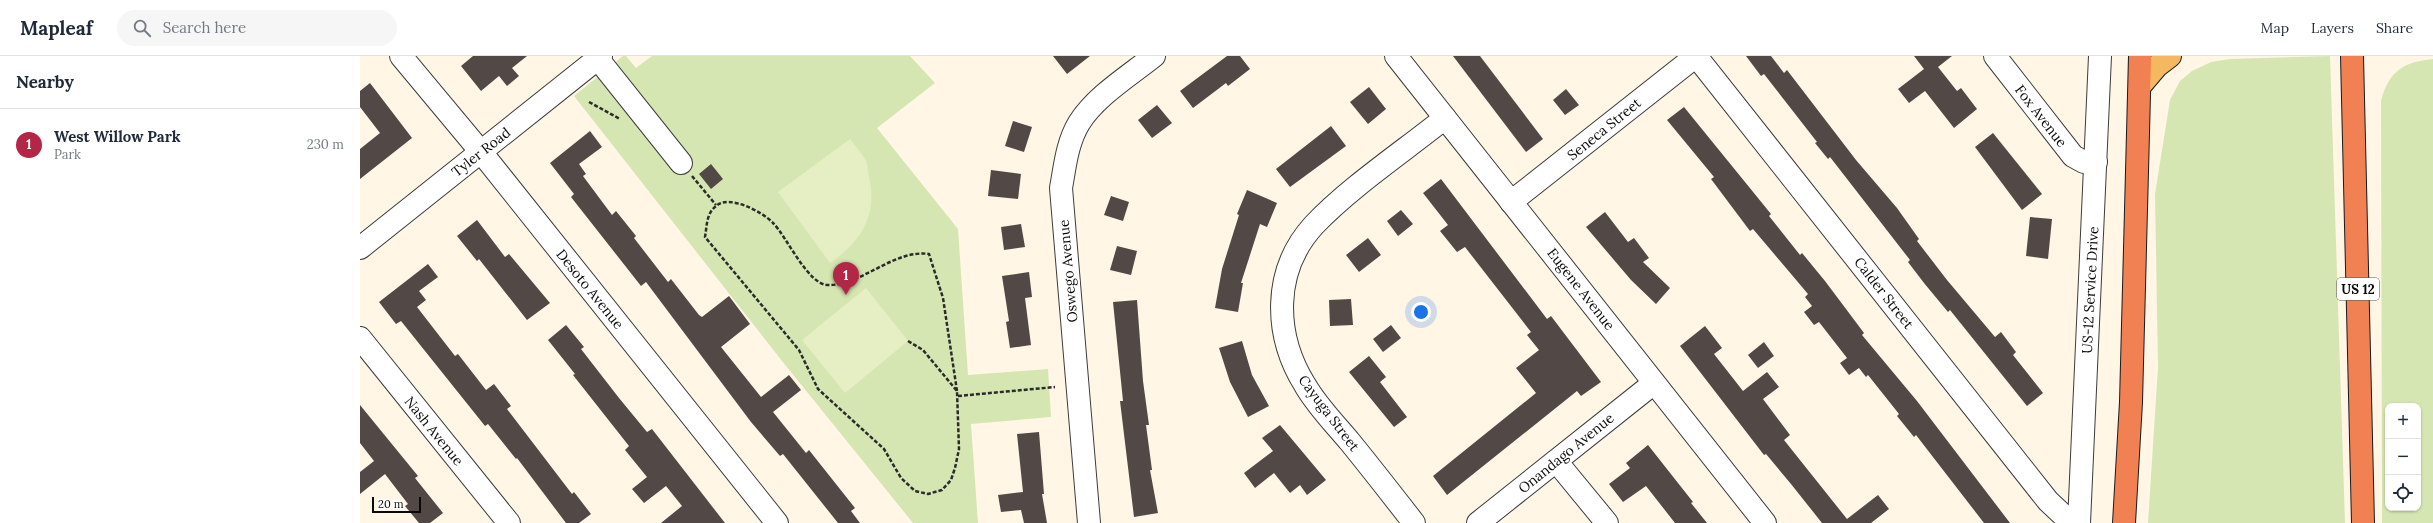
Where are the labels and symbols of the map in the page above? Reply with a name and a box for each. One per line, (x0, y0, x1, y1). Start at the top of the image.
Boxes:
street label: Fox Avenue (2011, 81, 2071, 151)
street label: Seneca Street (1564, 93, 1645, 164)
street label: Tyler Road (448, 123, 514, 181)
street label: Oswego Avenue (1054, 218, 1081, 323)
street label: US-12 Service Drive (2078, 225, 2102, 354)
street label: Eugene Avenue (1543, 244, 1619, 334)
street label: Desoto Avenue (552, 245, 628, 333)
street label: Calder Street (1850, 253, 1918, 333)
pin: 1 (833, 262, 859, 295)
road number: US 12 (2337, 278, 2379, 300)
your location (1411, 302, 1431, 322)
street label: Cayuga Street (1294, 371, 1364, 455)
street label: Nash Avenue (401, 393, 468, 470)
street label: Onandago Avenue (1514, 409, 1618, 497)
scale bar (372, 495, 421, 514)

